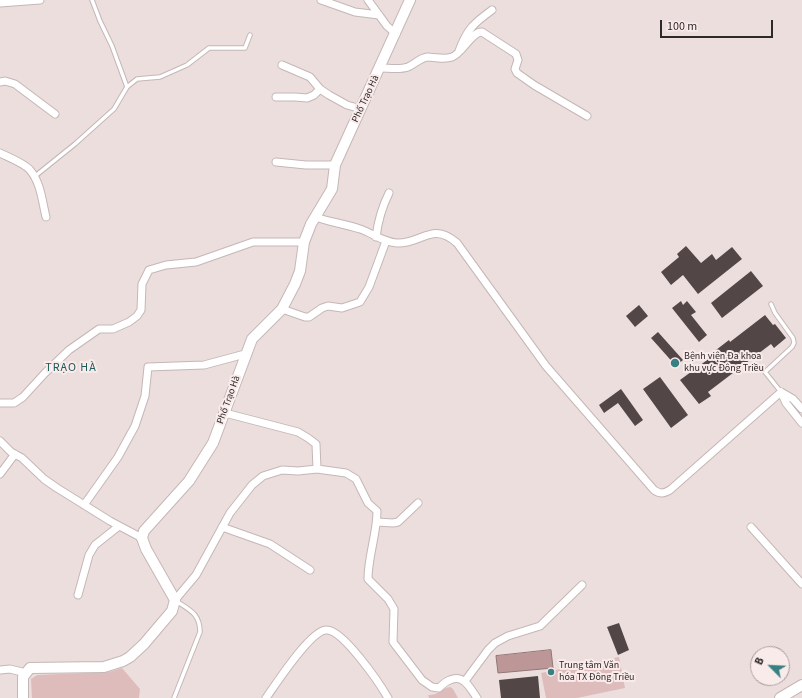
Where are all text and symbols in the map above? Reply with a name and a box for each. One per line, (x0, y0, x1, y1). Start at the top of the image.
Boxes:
scale bar (662, 12, 775, 38)
text: 100 m (667, 18, 697, 35)
street label: Phố Trạo Hà (350, 74, 382, 124)
place label: Bệnh viện Đa khoa khu vực Đông Triều (684, 351, 764, 374)
marker: Bệnh viện Đa khoa khu vực Đông Triều (669, 357, 681, 369)
district label: TRẠO HÀ (45, 361, 97, 375)
street label: Phố Trạo Hà (215, 374, 243, 426)
north arrow (750, 646, 790, 686)
text: B (751, 655, 768, 667)
place label: Trung tâm Văn hóa TX Đông Triều (559, 660, 635, 684)
marker: Trung tâm Văn hóa TX Đông Triều (546, 667, 556, 677)

